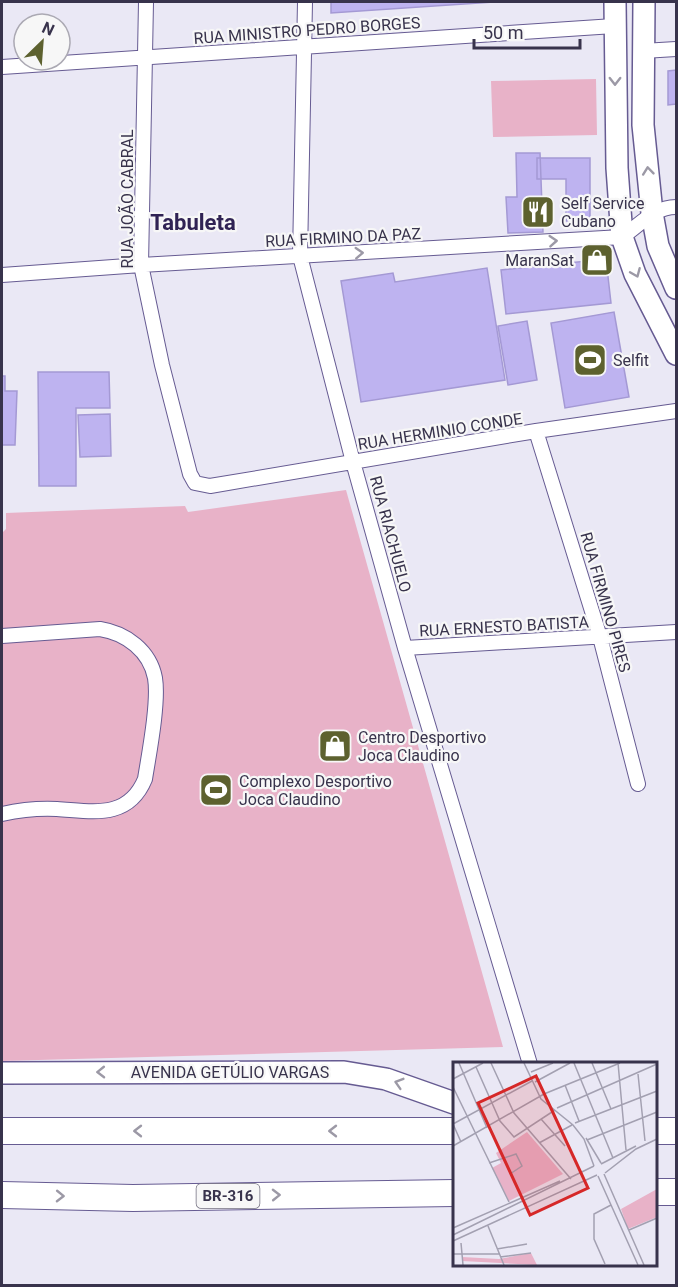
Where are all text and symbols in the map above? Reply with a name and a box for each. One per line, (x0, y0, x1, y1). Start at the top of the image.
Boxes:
north arrow (12, 12, 72, 72)
scale bar (474, 12, 580, 50)
street label: RUA MINISTRO PEDRO BORGES (193, 13, 421, 48)
text: N (39, 18, 57, 40)
text: 50 m (483, 22, 523, 43)
one-way arrow (609, 76, 621, 85)
street label: RUA JOÃO CABRAL (117, 129, 137, 269)
one-way arrow (642, 167, 655, 176)
restaurant icon: Self Service Cubano (520, 194, 556, 230)
place label: Self Service Cubano (561, 194, 644, 231)
district label: Tabuleta (150, 210, 236, 235)
street label: RUA FIRMINO DA PAZ (265, 224, 421, 251)
one-way arrow (549, 235, 558, 248)
shop icon: MaranSat (579, 242, 615, 278)
one-way arrow (354, 246, 363, 259)
place label: MaranSat (505, 251, 574, 270)
one-way arrow (629, 267, 641, 278)
sports icon: Selfit (572, 342, 608, 378)
place label: Selfit (613, 351, 649, 370)
street label: RUA HERMINIO CONDE (356, 409, 524, 454)
street label: RUA RIACHUELO (366, 474, 415, 594)
street label: RUA FIRMINO PIRES (576, 530, 635, 675)
street label: RUA ERNESTO BATISTA (419, 613, 590, 640)
shop icon: Centro Desportivo Joca Claudino (317, 728, 353, 764)
place label: Centro Desportivo Joca Claudino (358, 728, 486, 765)
sports icon: Complexo Desportivo Joca Claudino (198, 772, 234, 808)
place label: Complexo Desportivo Joca Claudino (239, 772, 392, 809)
inset map (453, 1062, 657, 1266)
street label: AVENIDA GETÚLIO VARGAS (131, 1063, 329, 1082)
one-way arrow (96, 1066, 105, 1078)
one-way arrow (395, 1078, 405, 1091)
one-way arrow (134, 1125, 143, 1137)
one-way arrow (329, 1125, 338, 1137)
road number: BR-316 (196, 1184, 260, 1208)
one-way arrow (271, 1189, 280, 1202)
one-way arrow (55, 1190, 64, 1202)

